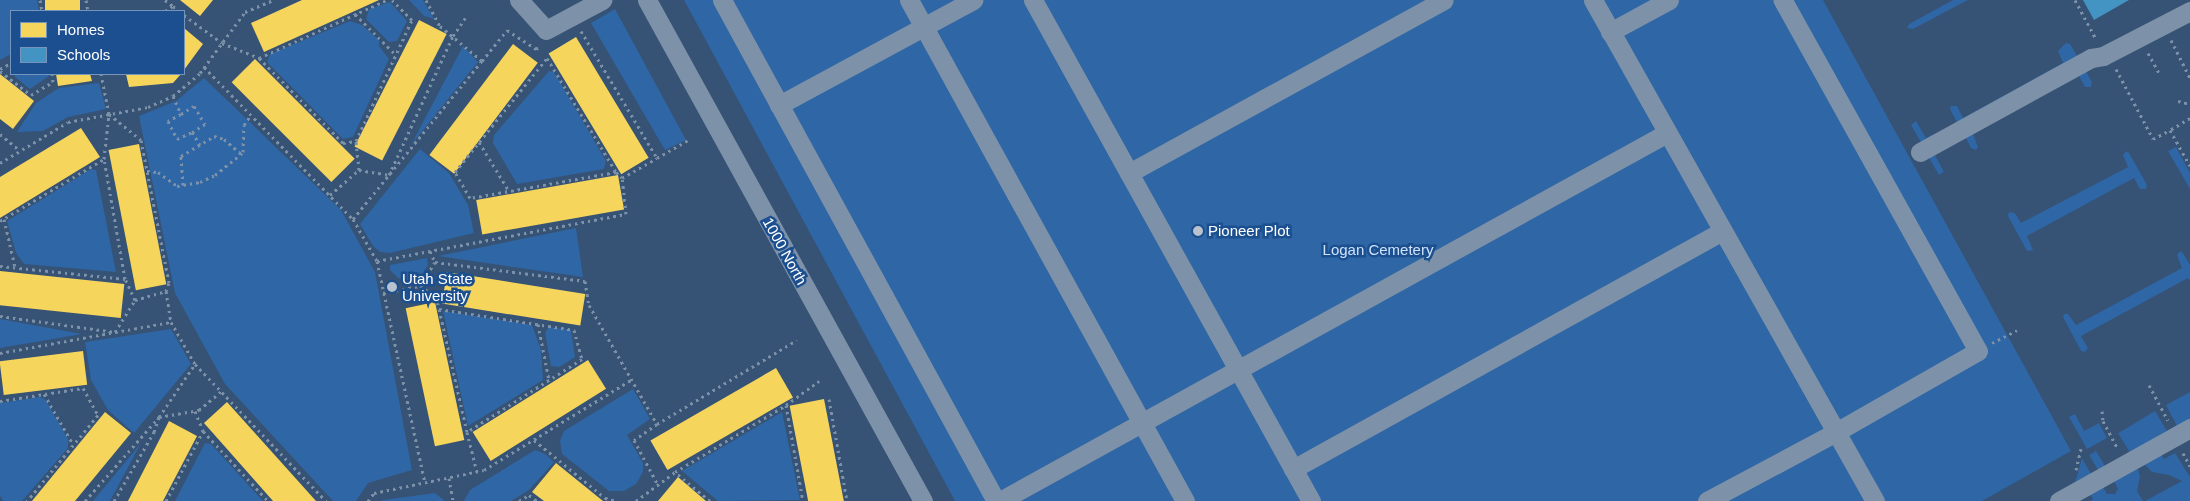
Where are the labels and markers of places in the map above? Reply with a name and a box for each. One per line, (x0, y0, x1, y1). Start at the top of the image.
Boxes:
place label: Pioneer Plot (1208, 222, 1290, 240)
marker: Pioneer Plot (1192, 225, 1204, 237)
place label: Utah State University (402, 269, 473, 304)
marker: Utah State University (386, 281, 398, 293)

